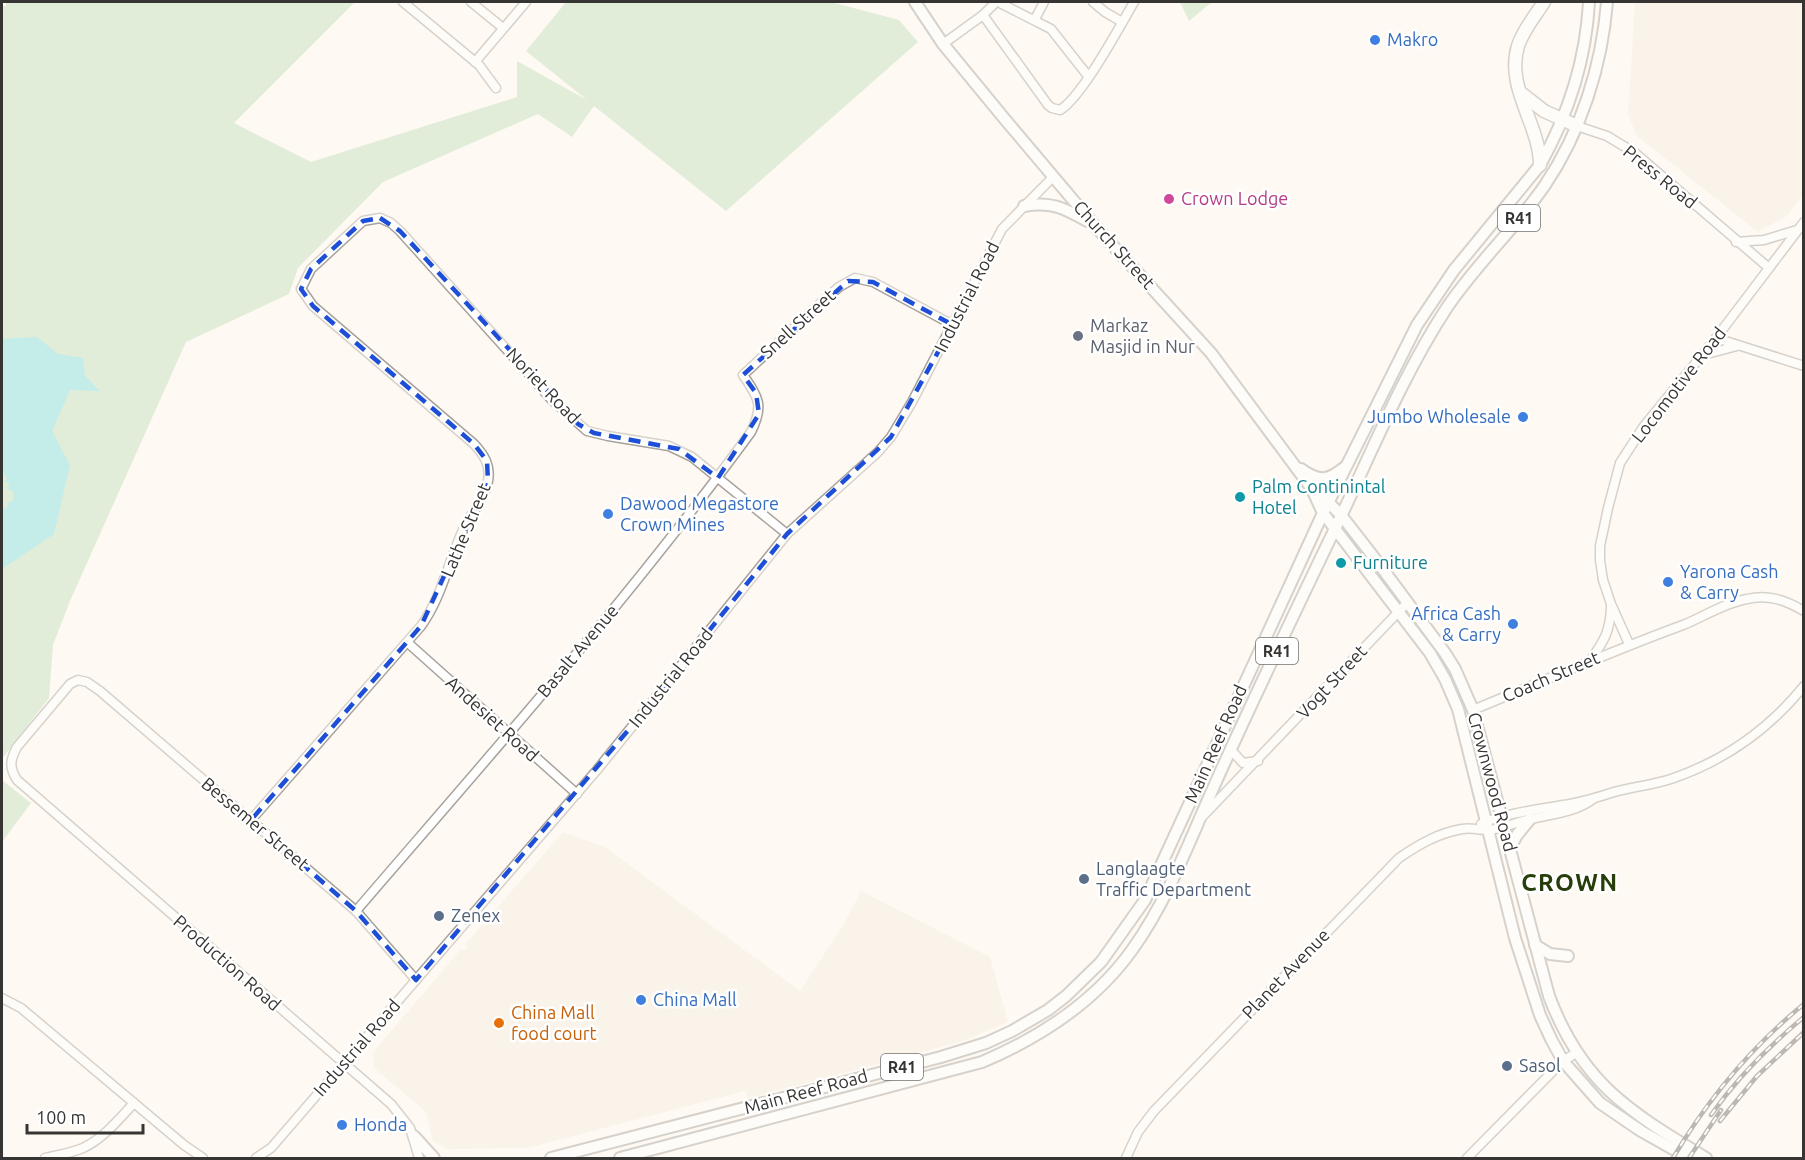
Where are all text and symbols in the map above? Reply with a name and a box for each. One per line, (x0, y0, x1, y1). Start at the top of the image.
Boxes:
place label: Makro (1387, 29, 1438, 49)
marker: Makro (1368, 33, 1382, 47)
street label: Press Road (1620, 141, 1701, 212)
place label: Crown Lodge (1181, 188, 1288, 208)
marker: Crown Lodge (1162, 192, 1176, 206)
street label: Church Street (1070, 196, 1159, 292)
road number: R41 (1498, 205, 1540, 231)
street label: Industrial Road (930, 238, 1003, 355)
street label: Snell Street (756, 285, 839, 362)
place label: Markaz Masjid in Nur (1090, 315, 1195, 356)
street label: Locomotive Road (1627, 323, 1729, 446)
marker: Markaz Masjid in Nur (1071, 329, 1085, 343)
street label: Noriet Road (503, 343, 585, 427)
place label: Jumbo Wholesale (1367, 406, 1511, 426)
marker: Jumbo Wholesale (1516, 410, 1530, 424)
place label: Palm Continintal Hotel (1252, 476, 1386, 517)
street label: Lathe Street (436, 480, 494, 580)
marker: Palm Continintal Hotel (1233, 490, 1247, 504)
place label: Dawood Megastore Crown Mines (620, 493, 779, 534)
marker: Dawood Megastore Crown Mines (601, 507, 615, 521)
place label: Furniture (1353, 552, 1428, 572)
marker: Furniture (1334, 556, 1348, 570)
place label: Yarona Cash & Carry (1680, 561, 1778, 602)
marker: Yarona Cash & Carry (1661, 575, 1675, 589)
street label: Basalt Avenue (533, 600, 622, 701)
place label: Africa Cash & Carry (1411, 603, 1501, 644)
marker: Africa Cash & Carry (1506, 617, 1520, 631)
street label: Industrial Road (624, 624, 716, 731)
road number: R41 (1256, 638, 1298, 664)
street label: Vogt Street (1292, 640, 1370, 722)
street label: Coach Street (1499, 647, 1602, 706)
street label: Andesiet Road (442, 672, 543, 765)
street label: Main Reef Road (1180, 681, 1250, 806)
street label: Crownwood Road (1465, 710, 1521, 854)
street label: Bessemer Street (198, 773, 313, 874)
place label: Langlaagte Traffic Department (1096, 858, 1251, 899)
district label: CROWN (1521, 869, 1619, 896)
marker: Langlaagte Traffic Department (1077, 872, 1091, 886)
place label: Zenex (451, 905, 500, 925)
marker: Zenex (432, 909, 446, 923)
street label: Production Road (170, 910, 285, 1014)
street label: Planet Avenue (1238, 924, 1333, 1022)
place label: China Mall (653, 989, 737, 1009)
marker: China Mall (634, 993, 648, 1007)
street label: Industrial Road (309, 995, 404, 1100)
place label: China Mall food court (511, 1002, 597, 1043)
marker: China Mall food court (492, 1016, 506, 1030)
road number: R41 (881, 1054, 923, 1080)
place label: Sasol (1519, 1055, 1561, 1075)
marker: Sasol (1500, 1059, 1514, 1073)
street label: Main Reef Road (742, 1065, 870, 1117)
scale bar (27, 1097, 142, 1135)
text: 100 m (36, 1107, 86, 1127)
place label: Honda (354, 1114, 407, 1134)
marker: Honda (335, 1118, 349, 1132)

